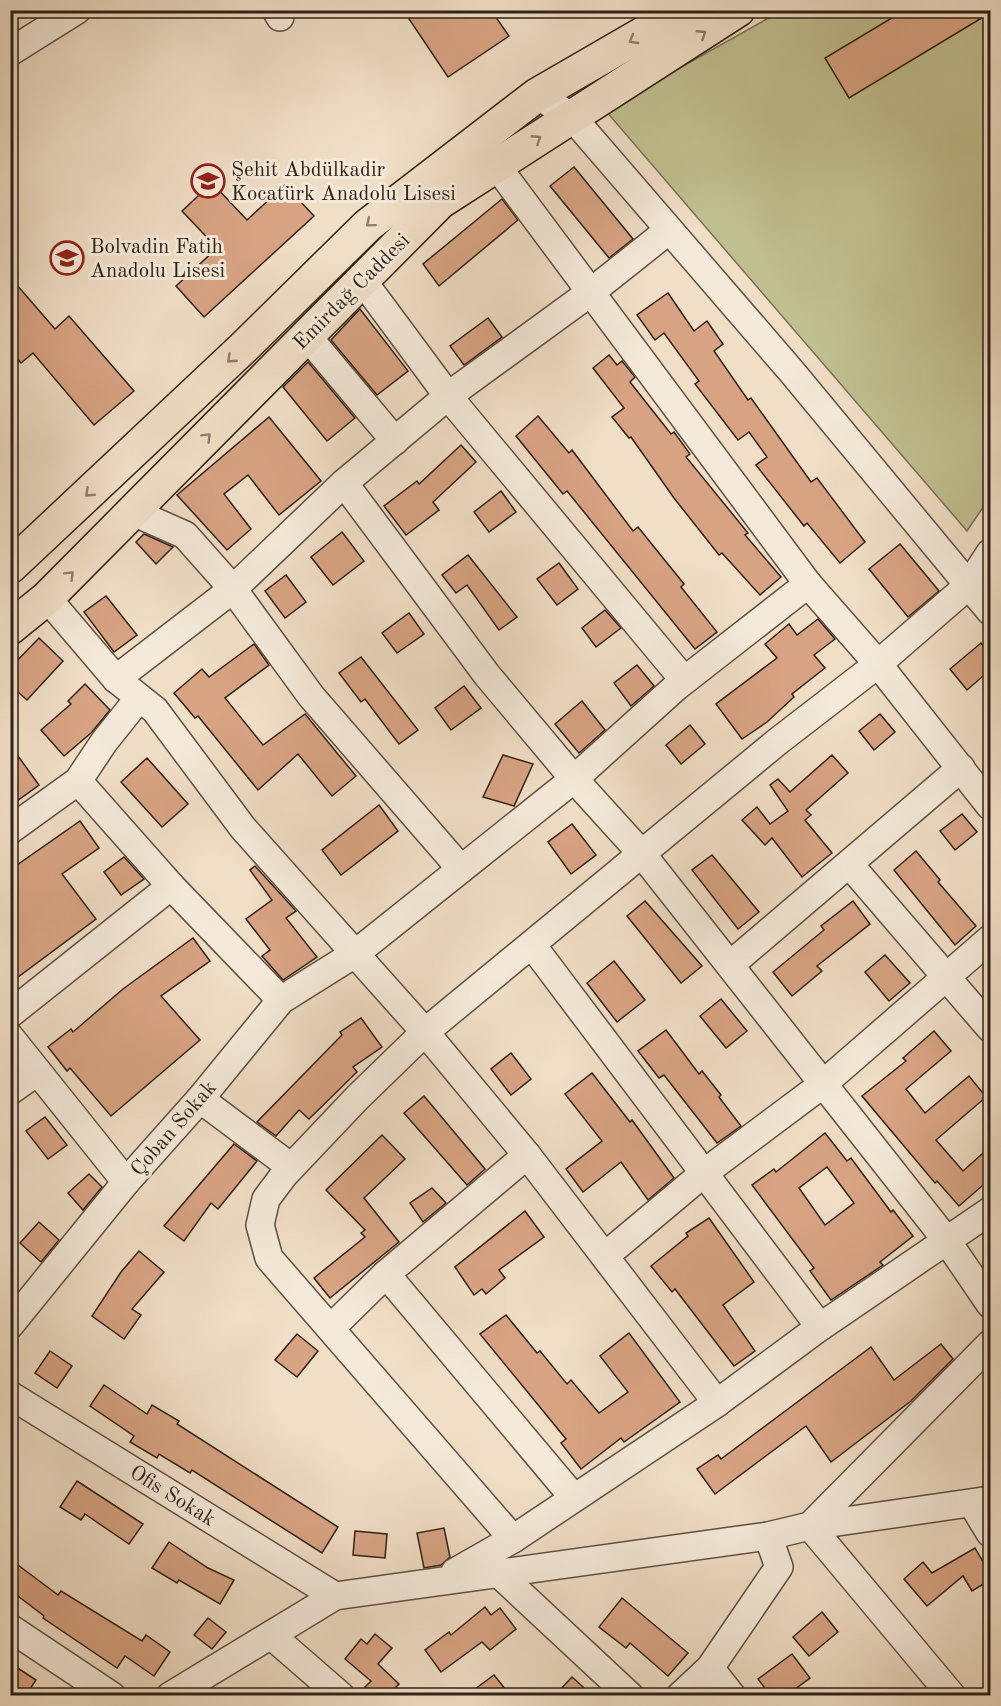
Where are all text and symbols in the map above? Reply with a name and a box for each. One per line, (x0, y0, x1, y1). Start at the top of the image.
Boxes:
one-way arrow (695, 30, 706, 41)
one-way arrow (629, 32, 639, 44)
one-way arrow (531, 135, 542, 146)
place label: Şehit Abdülkadir Kocatürk Anadolu Lisesi (231, 160, 456, 205)
school or university icon: Şehit Abdülkadir Kocatürk Anadolu Lisesi (190, 163, 226, 199)
one-way arrow (366, 216, 377, 227)
street label: Emirdağ Caddesi (290, 230, 414, 354)
place label: Bolvadin Fatih Anadolu Lisesi (90, 237, 225, 282)
school or university icon: Bolvadin Fatih Anadolu Lisesi (49, 240, 85, 276)
one-way arrow (227, 352, 237, 363)
one-way arrow (199, 433, 210, 444)
one-way arrow (85, 486, 96, 497)
one-way arrow (62, 572, 73, 583)
street label: Çoban Sokak (127, 1077, 221, 1181)
street label: Ofis Sokak (126, 1462, 219, 1531)

